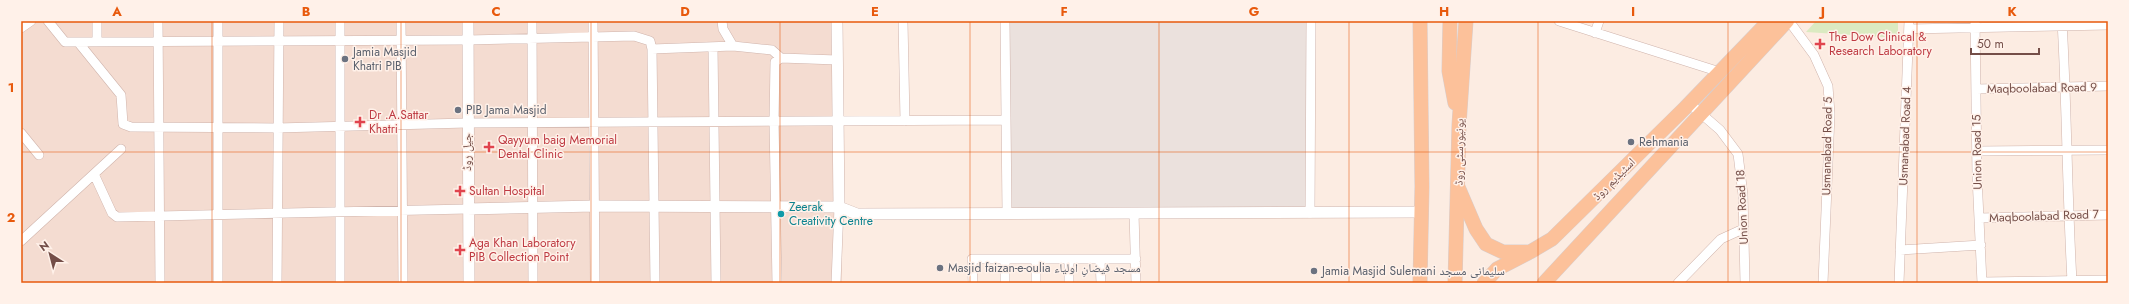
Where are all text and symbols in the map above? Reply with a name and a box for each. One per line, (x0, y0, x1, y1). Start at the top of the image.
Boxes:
text: A (111, 2, 122, 21)
text: B (302, 2, 311, 21)
text: C (491, 2, 501, 21)
text: D (680, 2, 690, 21)
text: E (871, 2, 879, 21)
text: F (1060, 2, 1068, 21)
text: G (1249, 2, 1260, 21)
text: H (1439, 2, 1449, 21)
text: I (1631, 2, 1635, 21)
text: J (1818, 2, 1825, 21)
text: K (2007, 2, 2017, 21)
place label: The Dow Clinical & Research Laboratory (1829, 28, 1933, 60)
scale bar (1971, 30, 2039, 56)
text: 50 m (1977, 35, 2004, 53)
marker: The Dow Clinical & Research Laboratory (1814, 38, 1826, 50)
place label: Jamia Masjid Khatri PIB (351, 43, 417, 75)
marker: Jamia Masjid Khatri PIB (340, 54, 350, 64)
text: 1 (8, 78, 14, 97)
street label: Maqboolabad Road 9 (1987, 78, 2097, 98)
street label: Usmanabad Road 4 (1894, 86, 1916, 186)
street label: Usmanabad Road 5 (1817, 96, 1837, 196)
place label: PIB Jama Masjid (466, 101, 547, 119)
marker: PIB Jama Masjid (453, 105, 463, 115)
place label: Dr .A.Sattar Khatri (369, 106, 429, 138)
street label: Union Road 15 (1967, 114, 1987, 190)
marker: Dr .A.Sattar Khatri (354, 116, 366, 128)
street label: یونیورسٹی روڈ (1449, 118, 1469, 186)
place label: Qayyum baig Memorial Dental Clinic (498, 131, 617, 163)
street label: جیل روڈ (458, 133, 476, 171)
place label: Rehmania (1639, 133, 1689, 151)
marker: Rehmania (1626, 137, 1636, 147)
marker: Qayyum baig Memorial Dental Clinic (483, 141, 495, 153)
street label: اسٹیڈیم روڈ (1588, 153, 1640, 205)
street label: Union Road 18 (1731, 169, 1753, 245)
place label: Sultan Hospital (469, 182, 545, 200)
marker: Sultan Hospital (454, 185, 466, 197)
place label: Zeerak Creativity Centre (789, 198, 873, 230)
street label: Maqboolabad Road 7 (1989, 205, 2100, 227)
text: 2 (7, 208, 15, 227)
marker: Zeerak Creativity Centre (776, 209, 786, 219)
north arrow (30, 234, 70, 274)
place label: Aga Khan Laboratory PIB Collection Point (469, 234, 576, 266)
text: N (36, 237, 52, 255)
marker: Aga Khan Laboratory PIB Collection Point (454, 244, 466, 256)
place label: Masjid faizan-e-oulia مسجد فیضانِ اولیاء (948, 259, 1141, 277)
place label: Jamia Masjid Sulemani سلیمانی مسجد (1320, 262, 1505, 280)
marker: Masjid faizan-e-oulia مسجد فیضانِ اولیاء (935, 263, 945, 273)
marker: Jamia Masjid Sulemani سلیمانی مسجد (1309, 266, 1319, 276)

